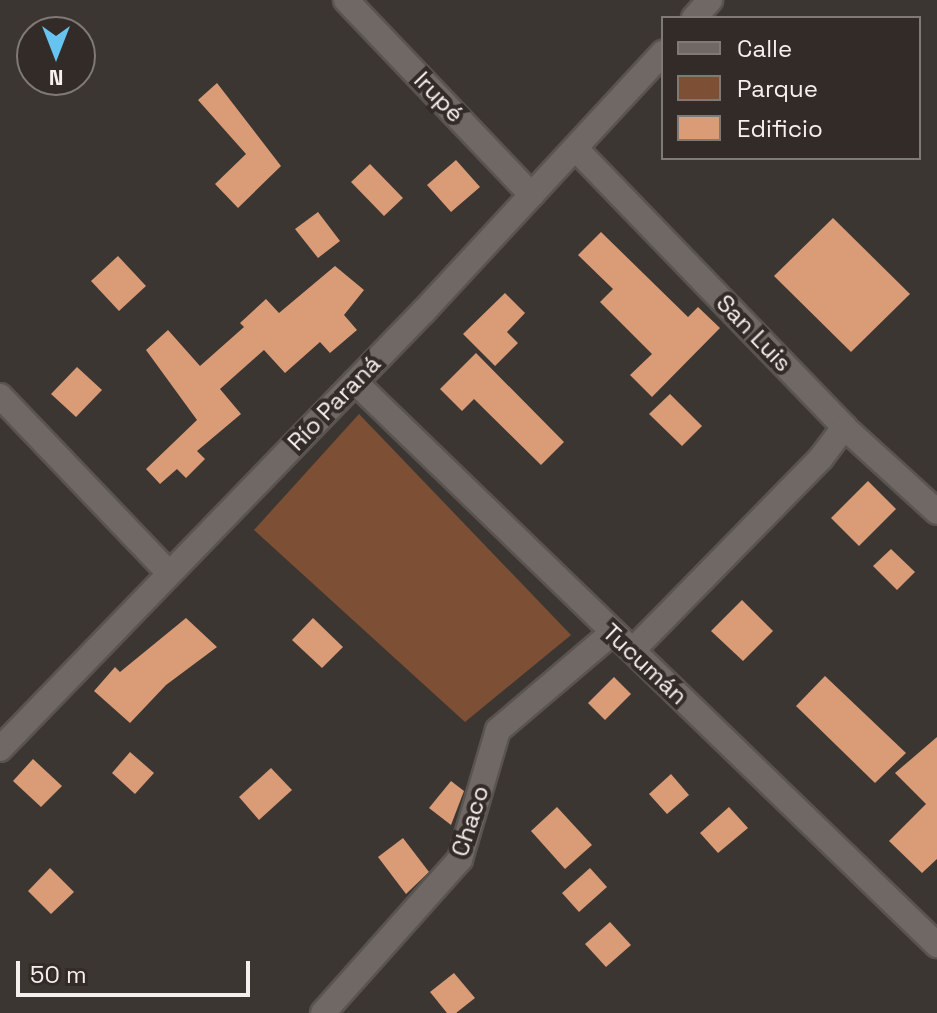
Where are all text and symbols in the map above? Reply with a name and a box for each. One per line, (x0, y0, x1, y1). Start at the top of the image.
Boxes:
north arrow (16, 16, 96, 96)
legend (661, 16, 921, 160)
text: Calle (737, 33, 792, 64)
text: N (49, 64, 63, 92)
street label: Irupé (408, 66, 470, 128)
text: Parque (737, 73, 818, 104)
text: Edificio (737, 113, 823, 144)
street label: San Luis (710, 289, 798, 377)
street label: Río Paraná (282, 350, 386, 456)
street label: Tucumán (597, 618, 693, 710)
street label: Chaco (445, 782, 495, 860)
scale bar (20, 945, 254, 995)
text: 50 m (30, 959, 87, 990)

